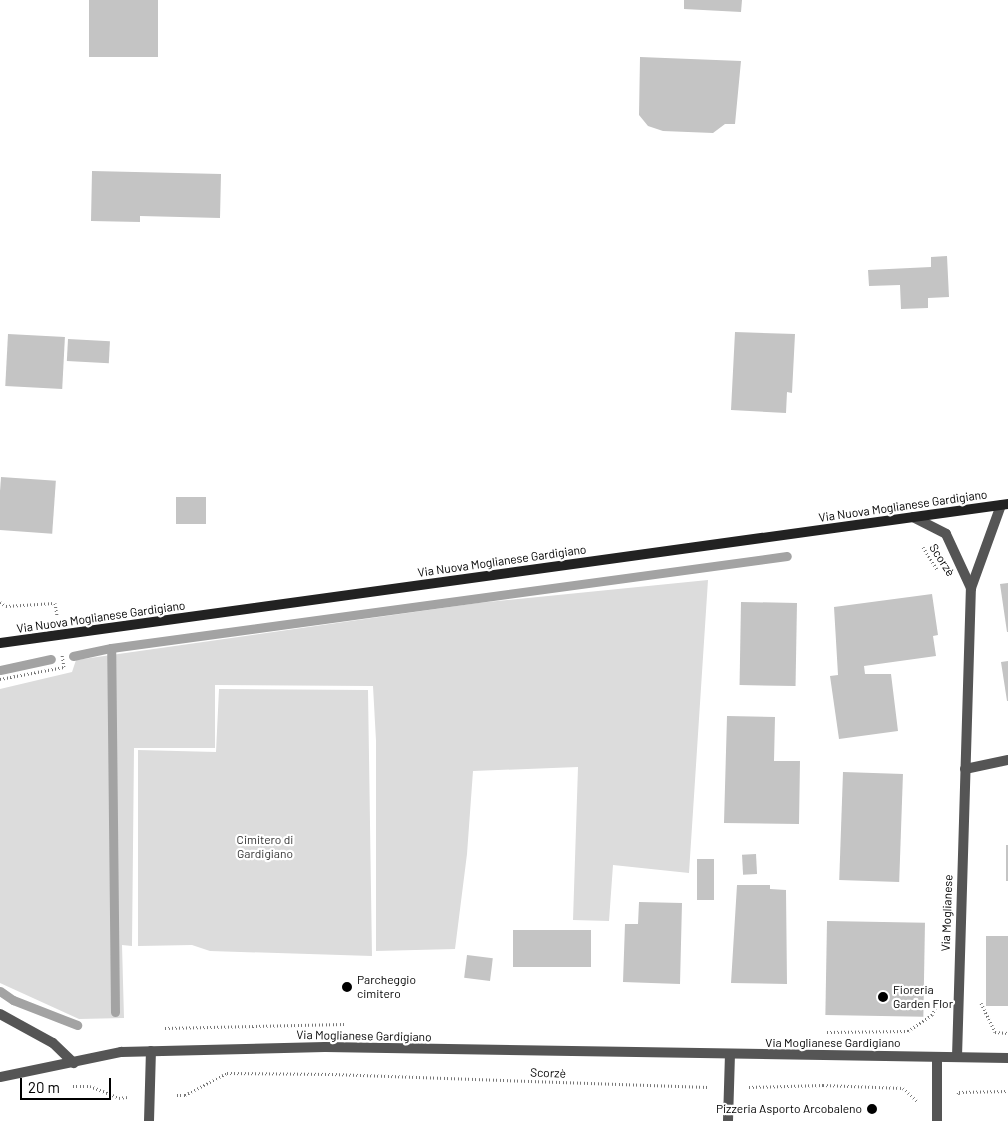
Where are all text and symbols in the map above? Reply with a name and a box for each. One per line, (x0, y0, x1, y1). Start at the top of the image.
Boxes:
street label: Via Nuova Moglianese Gardigiano (818, 487, 988, 525)
street label: Scorzè (926, 541, 958, 579)
street label: Via Nuova Moglianese Gardigiano (417, 542, 587, 580)
street label: Via Nuova Moglianese Gardigiano (16, 598, 186, 636)
park label: Cimitero di Gardigiano (237, 833, 293, 861)
street label: Via Moglianese (938, 874, 956, 952)
place label: Parcheggio cimitero (357, 973, 416, 1001)
marker: Parcheggio cimitero (341, 981, 353, 993)
place label: Fioreria Garden Flor (893, 983, 953, 1011)
marker: Fioreria Garden Flor (877, 991, 889, 1003)
street label: Via Moglianese Gardigiano (296, 1028, 432, 1044)
street label: Via Moglianese Gardigiano (765, 1036, 901, 1050)
street label: Scorzè (530, 1065, 566, 1081)
scale bar (22, 1068, 114, 1100)
text: 20 m (28, 1078, 60, 1096)
place label: Pizzeria Asporto Arcobaleno (716, 1102, 862, 1116)
marker: Pizzeria Asporto Arcobaleno (866, 1103, 878, 1115)

